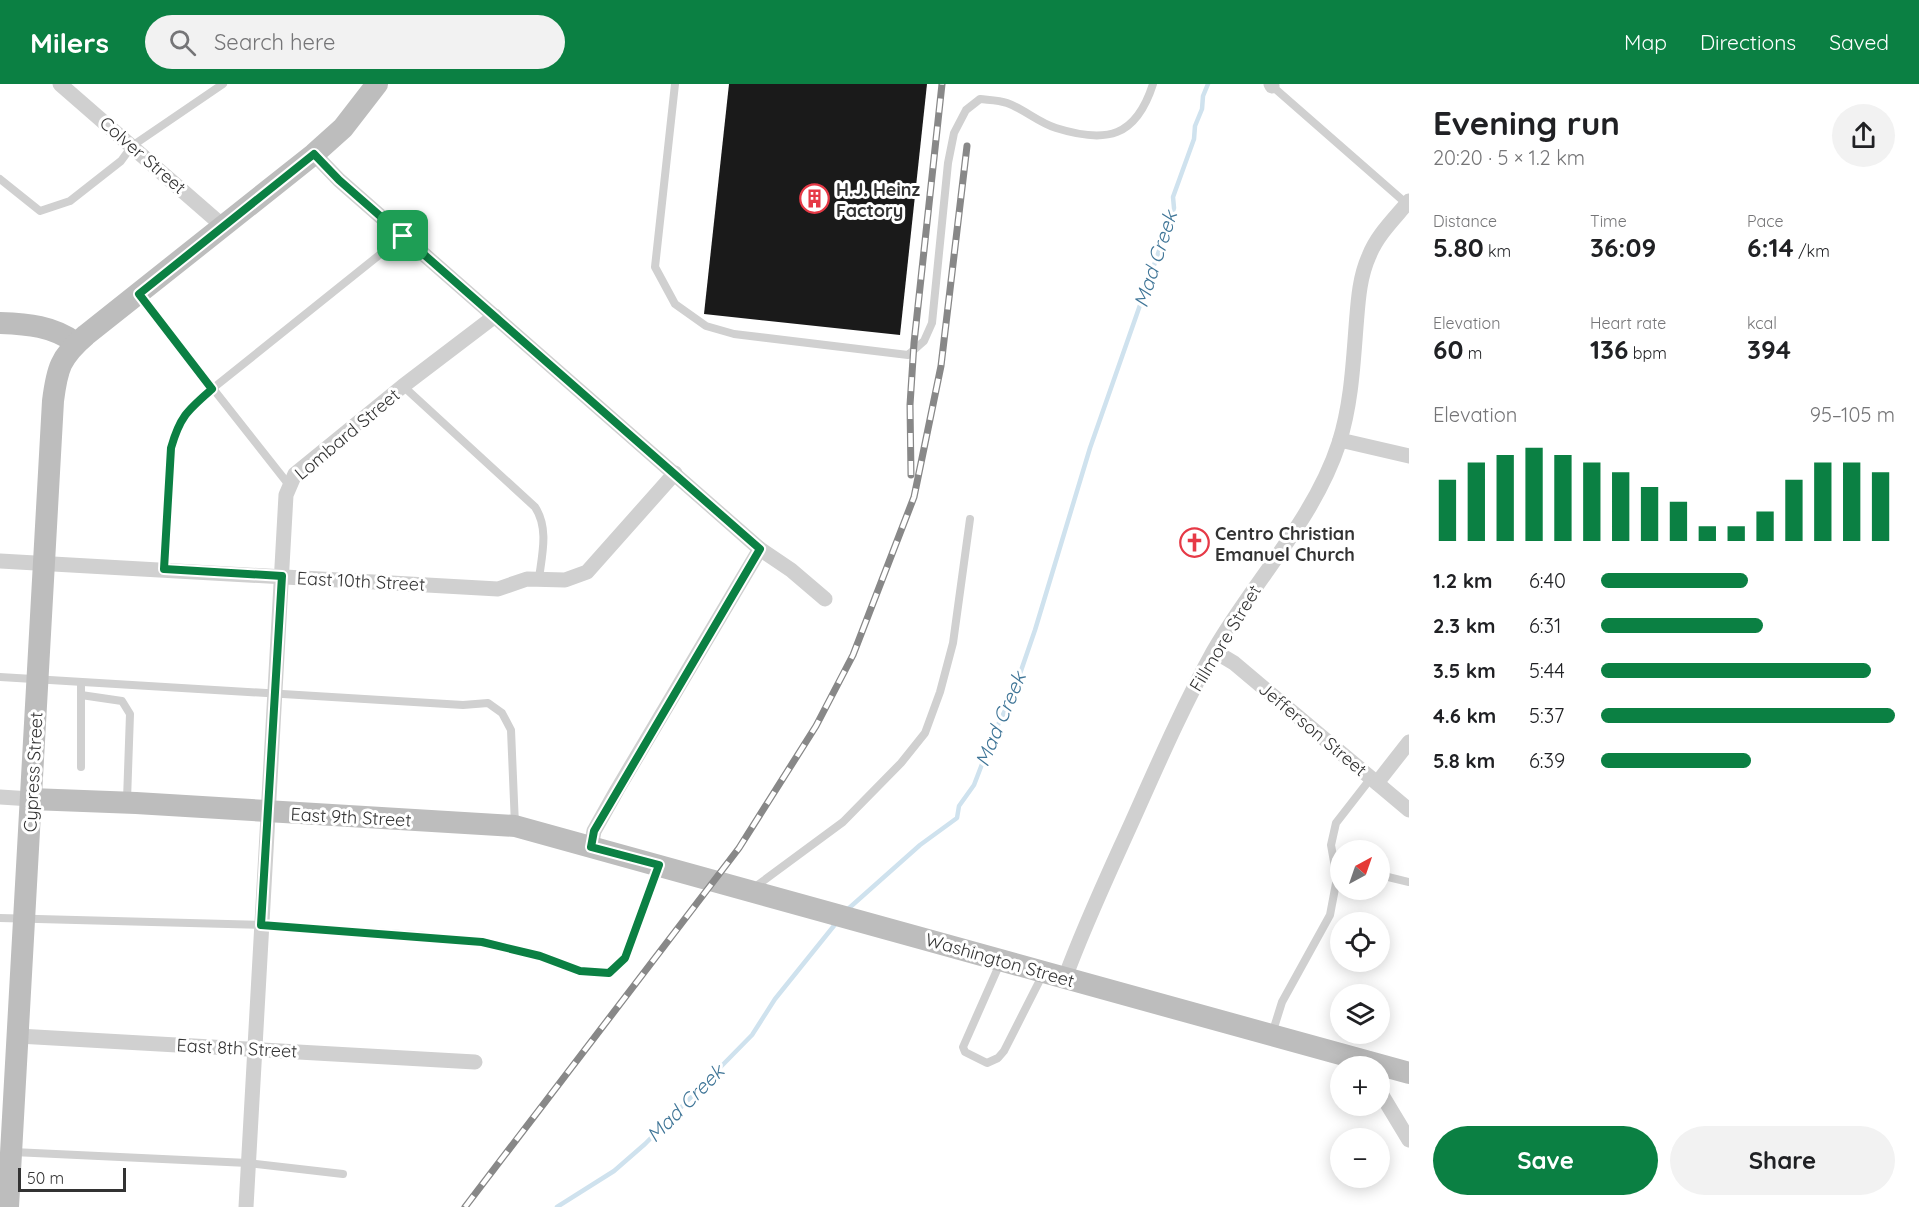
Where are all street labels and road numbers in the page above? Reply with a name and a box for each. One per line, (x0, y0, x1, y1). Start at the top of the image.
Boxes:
street label: Colver Street (95, 111, 191, 199)
street label: Lombard Street (290, 383, 404, 485)
street label: East 10th Street (296, 566, 426, 596)
street label: Fillmore Street (1184, 580, 1266, 696)
street label: Jefferson Street (1254, 677, 1372, 781)
street label: Cypress Street (18, 711, 48, 833)
street label: East 9th Street (290, 802, 412, 832)
street label: Washington Street (923, 928, 1077, 992)
street label: East 8th Street (176, 1033, 298, 1063)

